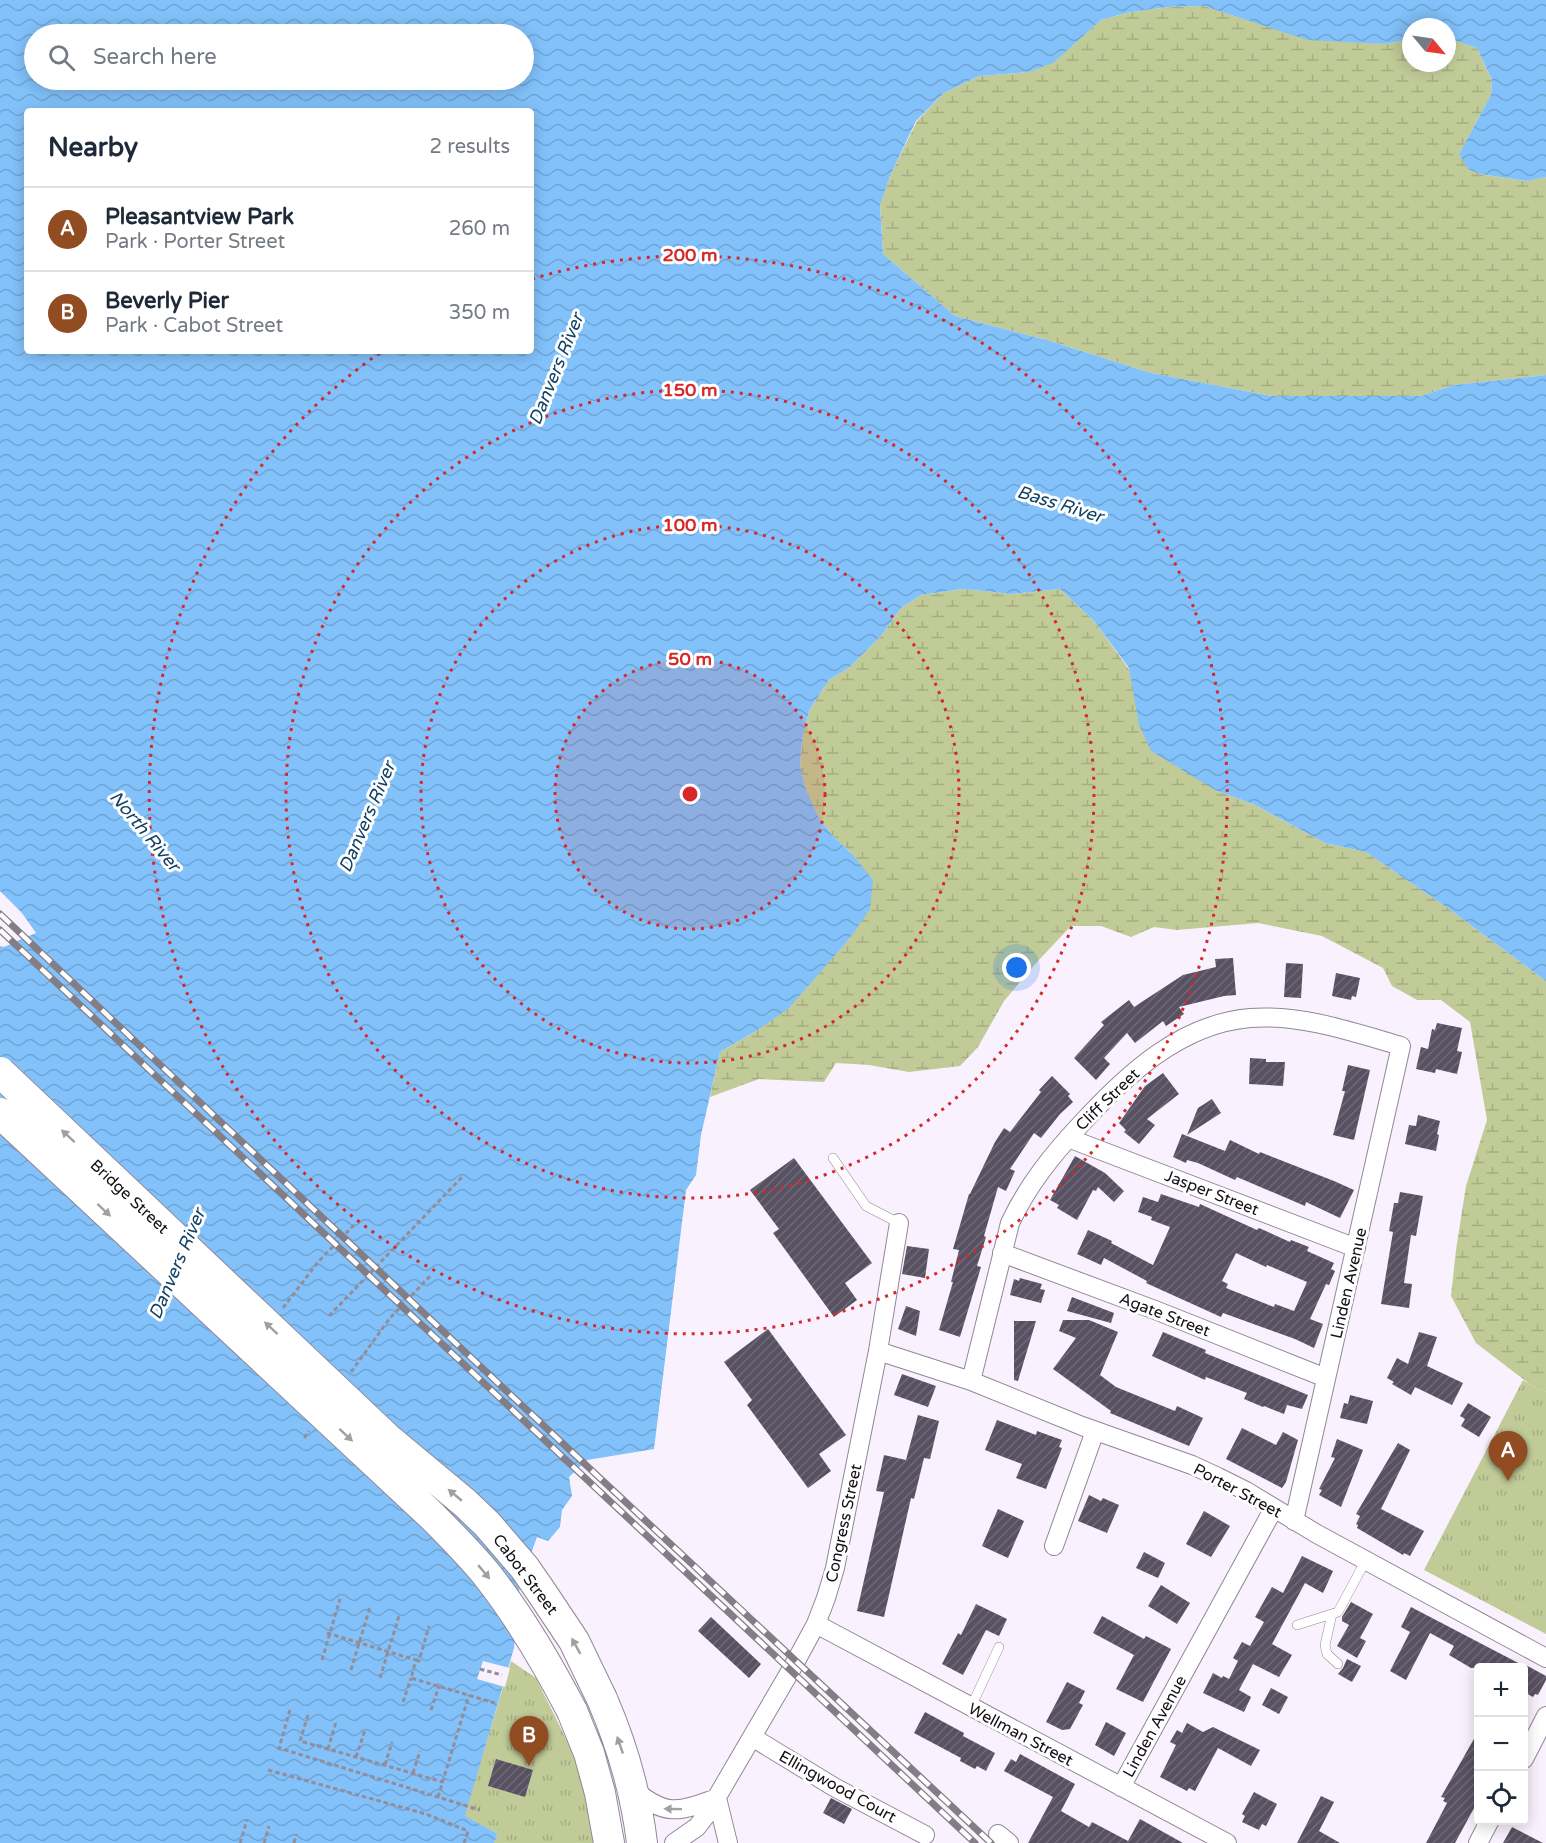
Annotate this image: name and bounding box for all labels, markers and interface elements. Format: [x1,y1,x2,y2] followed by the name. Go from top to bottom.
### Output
[1402,18,1456,72] north arrow
[24,24,534,90] search box
[45,41,78,74] icon: search
[93,44,217,70] text: Search here
[48,132,138,163] text: Nearby
[430,135,510,159] text: 2 results
[105,204,294,230] text: Pleasantview Park
[60,217,75,241] text: A
[449,217,510,241] text: 260 m
[105,230,285,254] text: Park · Porter Street
[662,244,718,266] text: 200 m
[105,288,229,314] text: Beverly Pier
[61,301,74,325] text: B
[449,301,510,325] text: 350 m
[524,308,589,428] water label: Danvers River
[105,314,283,338] text: Park · Cabot Street
[662,379,718,401] text: 150 m
[1015,481,1107,528] water label: Bass River
[662,514,718,536] text: 100 m
[668,648,712,670] text: 50 m
[334,757,401,876] water label: Danvers River
[680,784,700,804] centre of rings
[105,786,186,877] water label: North River
[1002,953,1031,982] your location
[1071,1064,1144,1135] street label: Cliff Street
[61,1130,75,1144] one-way arrow
[86,1155,173,1238] street label: Bridge Street
[1162,1166,1262,1220] street label: Jasper Street
[97,1203,112,1217] one-way arrow
[144,1204,211,1323] water label: Danvers River
[1326,1226,1371,1341] street label: Linden Avenue
[1116,1288,1213,1341] street label: Agate Street
[263,1321,278,1335] one-way arrow
[338,1428,353,1442] one-way arrow
[1488,1432,1528,1481] pin: A
[1190,1459,1285,1523] street label: Porter Street
[822,1462,866,1584] street label: Congress Street
[447,1488,463,1501] one-way arrow
[488,1530,562,1619] street label: Cabot Street
[477,1564,490,1579] one-way arrow
[571,1637,581,1654] one-way arrow
[1474,1663,1528,1825] map controls
[1474,1663,1528,1717] button: +
[1119,1672,1191,1781] street label: Linden Avenue
[965,1699,1076,1771] street label: Wellman Street
[510,1716,548,1766] pin: B
[1474,1717,1528,1771] button: −
[615,1736,624,1754] one-way arrow
[775,1746,900,1827] street label: Ellingwood Court
[1474,1771,1528,1825] button: locate
[663,1804,682,1814] one-way arrow

